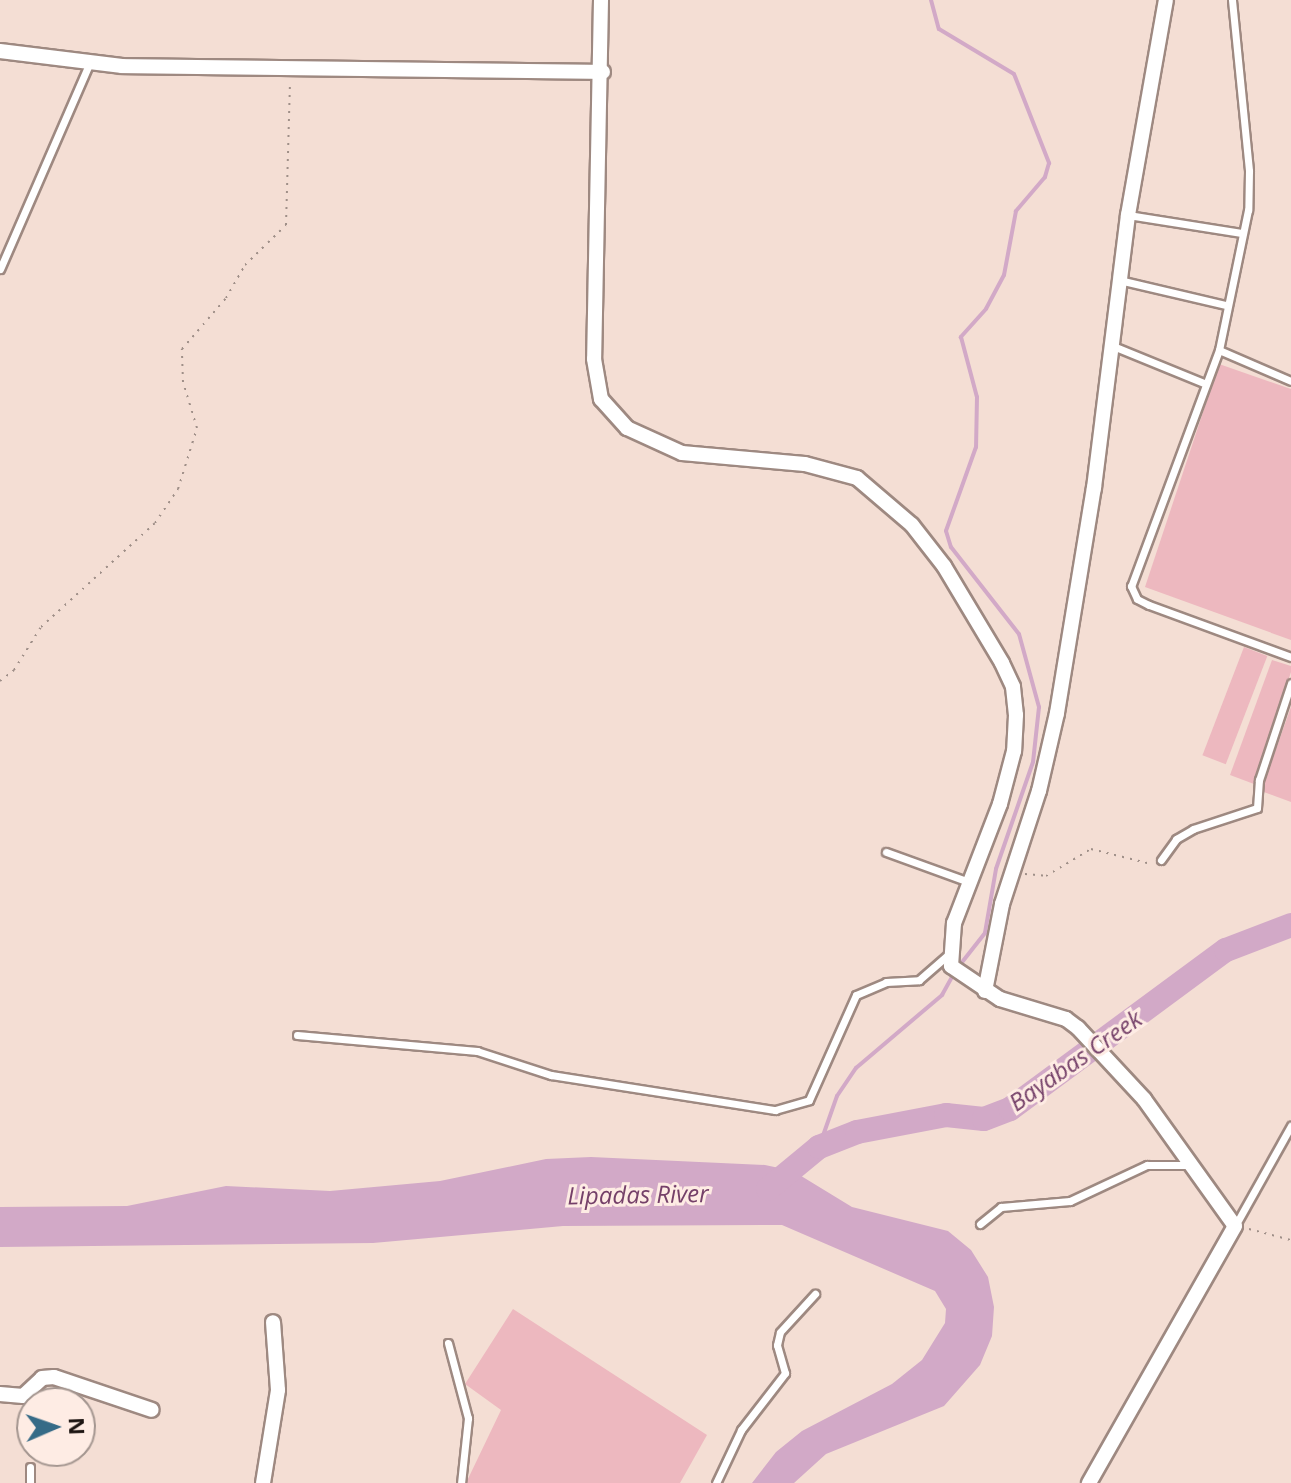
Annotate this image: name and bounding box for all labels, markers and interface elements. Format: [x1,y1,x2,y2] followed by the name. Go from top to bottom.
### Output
[1003,1004,1147,1116] water label: Bayabas Creek
[567,1178,709,1210] water label: Lipadas River
[16,1387,96,1467] north arrow
[63,1417,93,1436] text: N

